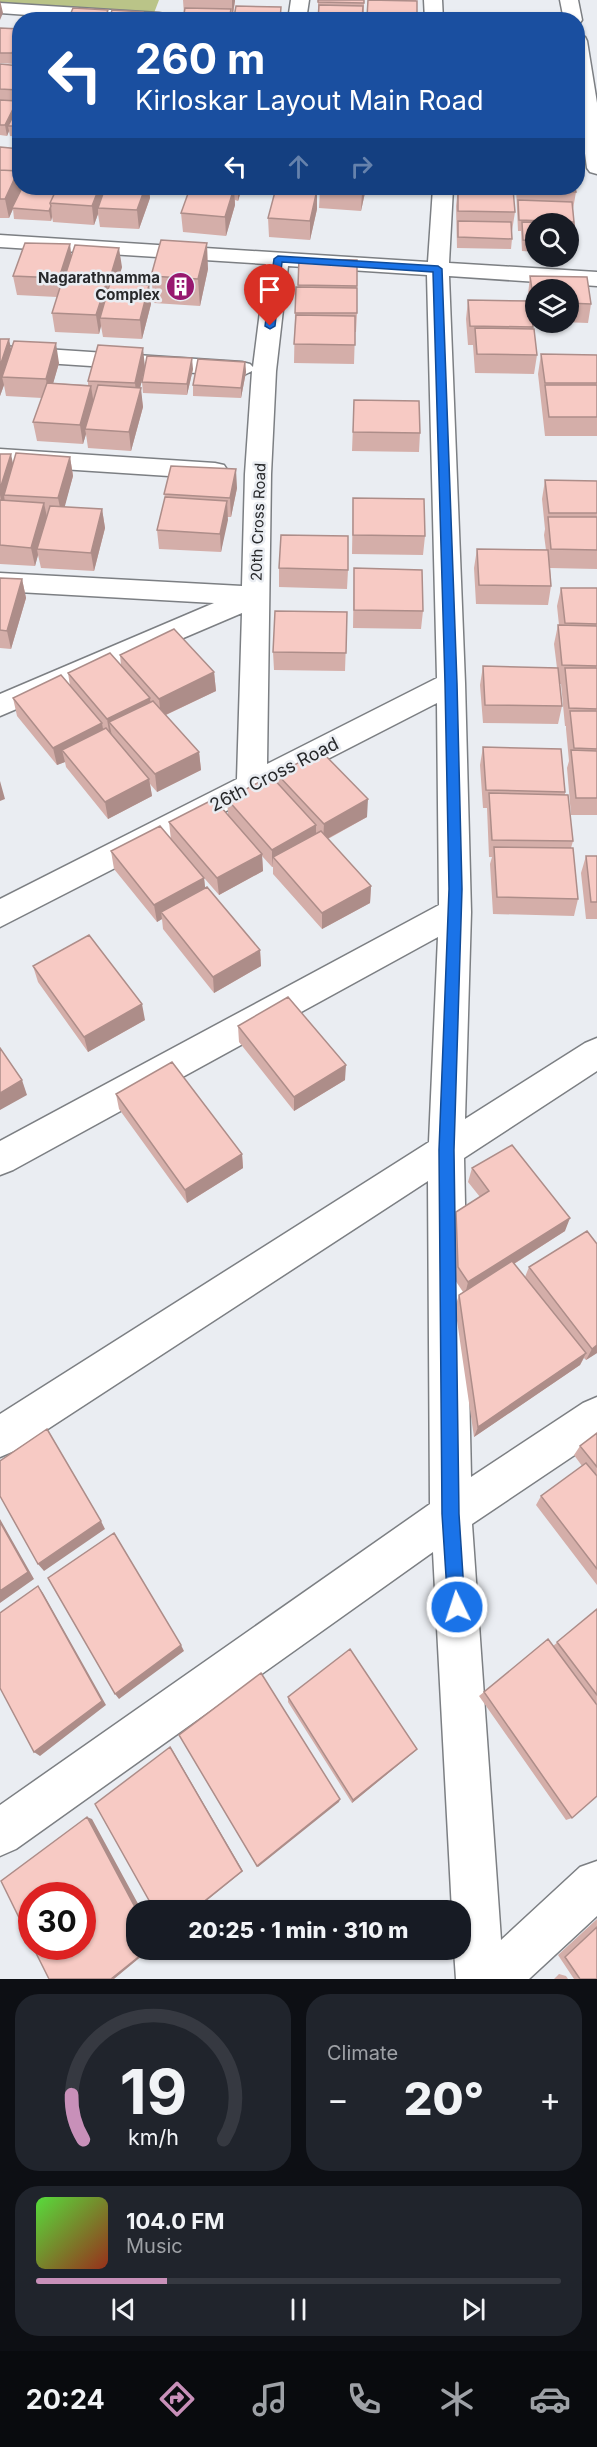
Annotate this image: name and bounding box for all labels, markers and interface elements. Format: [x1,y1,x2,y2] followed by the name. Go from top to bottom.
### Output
[135,33,265,84] text: 260 m
[36,36,114,114] icon: left
[135,84,483,117] text: Kirloskar Layout Main Road
[219,150,252,183] icon: left
[282,150,315,183] icon: ahead
[345,150,378,183] icon: right
[525,213,579,333] map controls
[525,213,579,267] button: search
[244,264,295,326] pin
[38,268,160,304] place label: Nagarathnamma Complex
[165,270,197,302] building icon: Nagarathnamma Complex
[253,273,286,306] icon: arrive
[525,279,579,333] button: layers
[246,462,270,582] street label: 20th Cross Road
[206,732,342,816] street label: 26th Cross Road
[425,1575,489,1639] position arrow
[18,1882,96,1960] speed limit sign: 30
[189,1917,408,1943] text: 20:25 · 1 min · 310 m
[327,2041,398,2065] text: Climate
[119,2054,187,2129] text: 19
[404,2071,484,2126] text: 20°
[327,2079,349,2119] text: −
[539,2079,561,2119] text: +
[128,2124,178,2150] text: km/h
[126,2208,225,2234] text: 104.0 FM
[126,2234,183,2258] text: Music
[107,2293,140,2326] icon: previous
[282,2293,315,2326] icon: pause
[457,2293,490,2326] icon: next
[156,2378,198,2420] icon: directions
[249,2378,291,2420] icon: music
[343,2378,385,2420] icon: phone
[436,2378,478,2420] icon: climate
[529,2378,571,2420] icon: car
[26,2383,105,2416] text: 20:24

